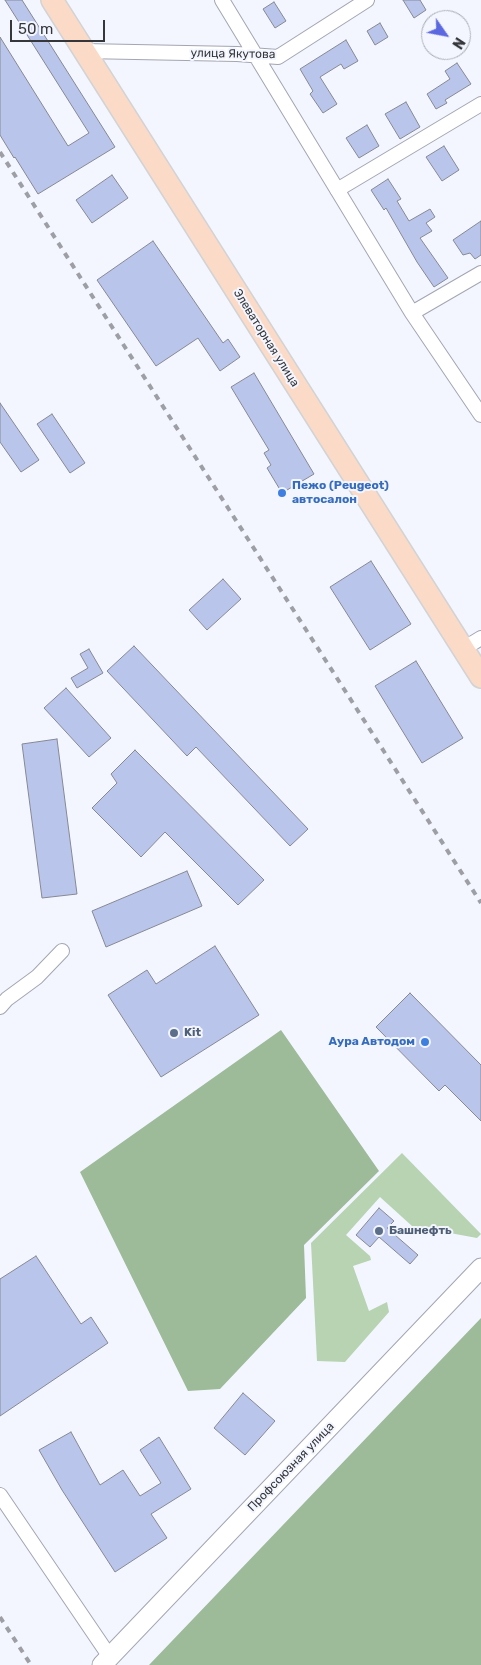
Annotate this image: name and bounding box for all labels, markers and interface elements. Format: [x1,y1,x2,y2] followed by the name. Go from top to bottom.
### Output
[12,10,108,42] scale bar
[421,10,471,60] north arrow
[18,20,53,38] text: 50 m
[448,34,468,52] text: N
[190,46,276,62] street label: улица Якутова
[230,286,302,390] street label: Элеваторная улица
[292,479,389,507] place label: Пежо (Peugeot) автосалон
[276,487,288,499] marker: Пежо (Peugeot) автосалон
[184,1026,201,1040] place label: Kit
[168,1027,180,1039] marker: Kit
[328,1035,415,1049] place label: Аура Автодом
[419,1036,431,1048] marker: Аура Автодом
[389,1224,452,1238] place label: Башнефть
[373,1225,385,1237] marker: Башнефть
[245,1419,337,1515] street label: Профсоюзная улица

